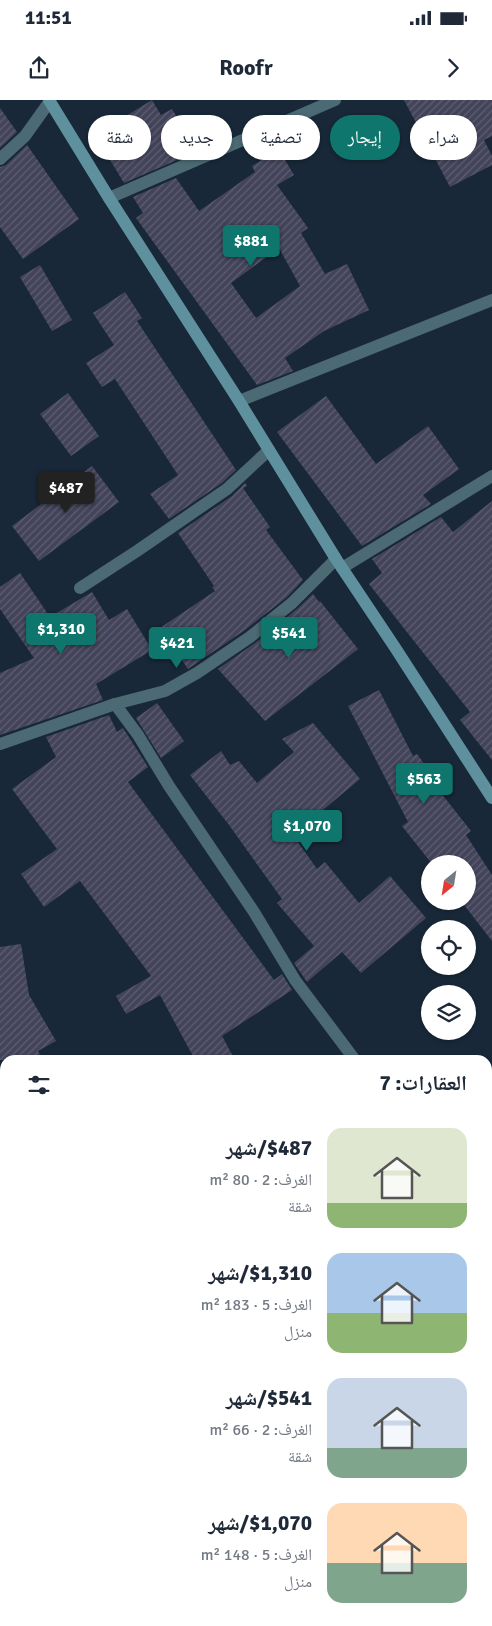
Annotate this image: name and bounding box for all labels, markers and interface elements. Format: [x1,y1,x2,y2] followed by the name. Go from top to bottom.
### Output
[25,6,72,30] text: 11:51
[25,54,53,82] icon: share
[219,54,273,81] text: Roofr
[439,54,467,82] icon: forward
[88,115,151,160] chip: شقة
[161,115,232,160] chip: جديد
[242,115,320,160] chip: تصفية
[330,115,400,160] chip: إيجار
[410,115,477,160] chip: شراء
[221,224,281,267] pin: $881
[234,231,268,251] text: $881
[36,472,96,514] pin: $487
[49,478,83,498] text: $487
[20,612,102,655] pin: $1,310
[259,616,319,659] pin: $541
[37,619,85,639] text: $1,310
[272,623,306,643] text: $541
[147,626,207,669] pin: $421
[160,633,194,653] text: $421
[394,762,454,805] pin: $563
[407,769,441,789] text: $563
[266,810,348,852] pin: $1,070
[283,816,331,836] text: $1,070
[421,855,476,910] north arrow
[421,855,476,1040] map controls
[421,920,476,975] button: locate
[421,985,476,1040] button: layers
[379,1070,467,1096] text: العقارات: 7
[25,1071,53,1099] icon: filters
[226,1135,312,1161] text: $487/شهر
[367,1148,427,1208] icon: home
[209,1170,312,1190] text: الغرف: 2 · 80 m²
[288,1197,312,1217] text: شقة
[208,1260,312,1286] text: $1,310/شهر
[367,1273,427,1333] icon: home
[201,1295,312,1315] text: الغرف: 5 · 183 m²
[284,1322,312,1342] text: منزل
[226,1385,312,1411] text: $541/شهر
[367,1398,427,1458] icon: home
[209,1420,312,1440] text: الغرف: 2 · 66 m²
[288,1447,312,1467] text: شقة
[208,1510,312,1536] text: $1,070/شهر
[367,1523,427,1583] icon: home
[201,1545,312,1565] text: الغرف: 5 · 148 m²
[284,1572,312,1592] text: منزل

